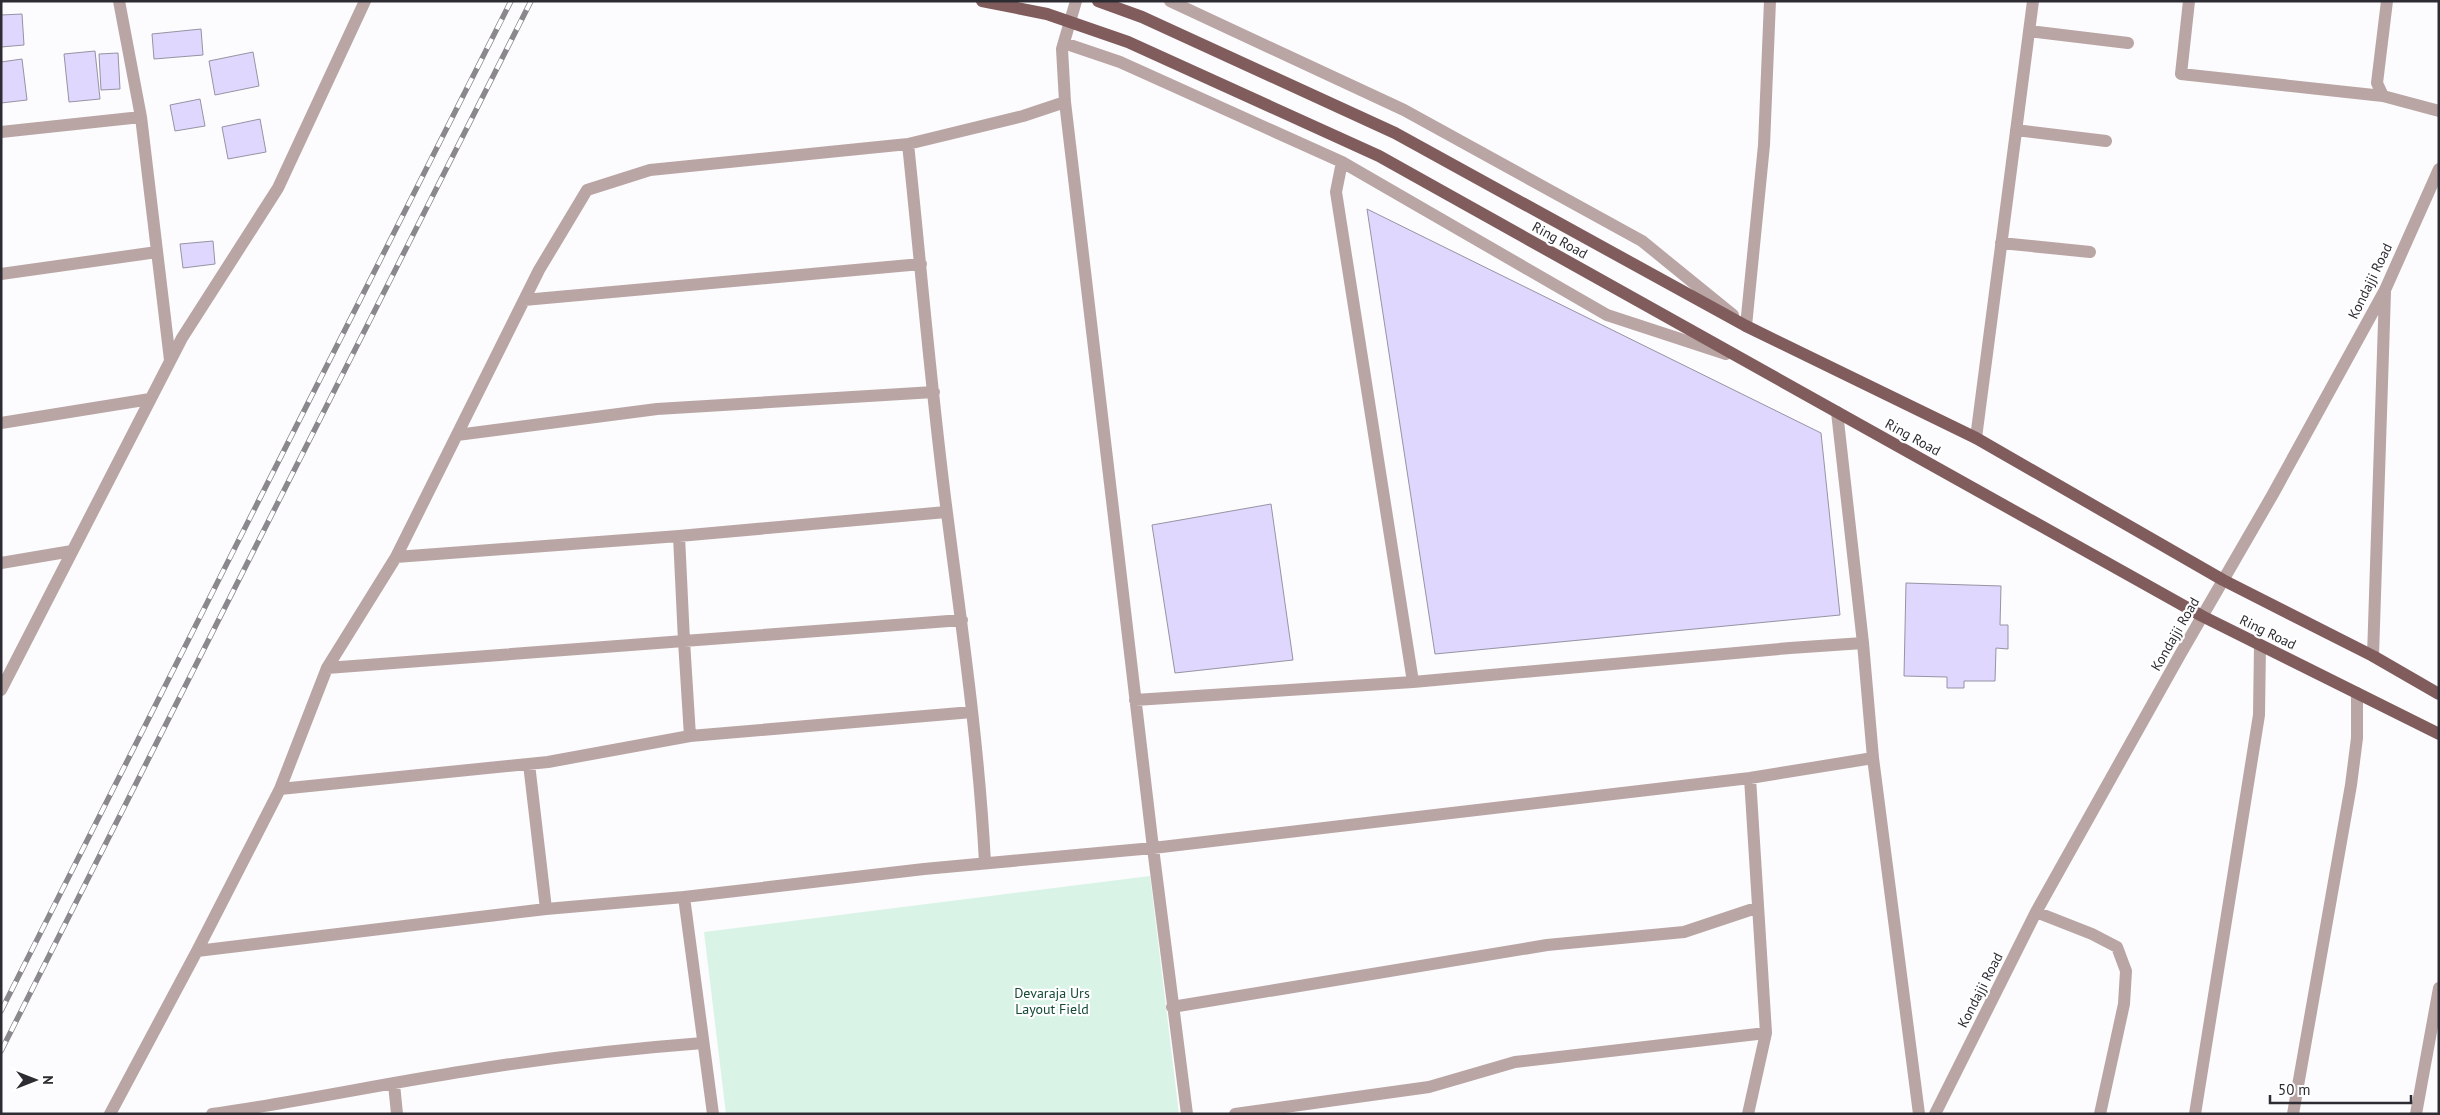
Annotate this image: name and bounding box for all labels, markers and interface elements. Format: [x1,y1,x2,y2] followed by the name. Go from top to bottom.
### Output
[1529,217,1591,263] street label: Ring Road
[2344,240,2396,322] street label: Kondajji Road
[1882,414,1944,460] street label: Ring Road
[2147,594,2203,674] street label: Kondajji Road
[2237,611,2299,653] street label: Ring Road
[1953,949,2007,1031] street label: Kondajji Road
[1014,984,1090,1018] park label: Devaraja Urs Layout Field
[10,1055,60,1105] north arrow
[2270,1072,2411,1104] scale bar
[39,1075,57,1085] text: N
[2278,1080,2311,1099] text: 50 m

